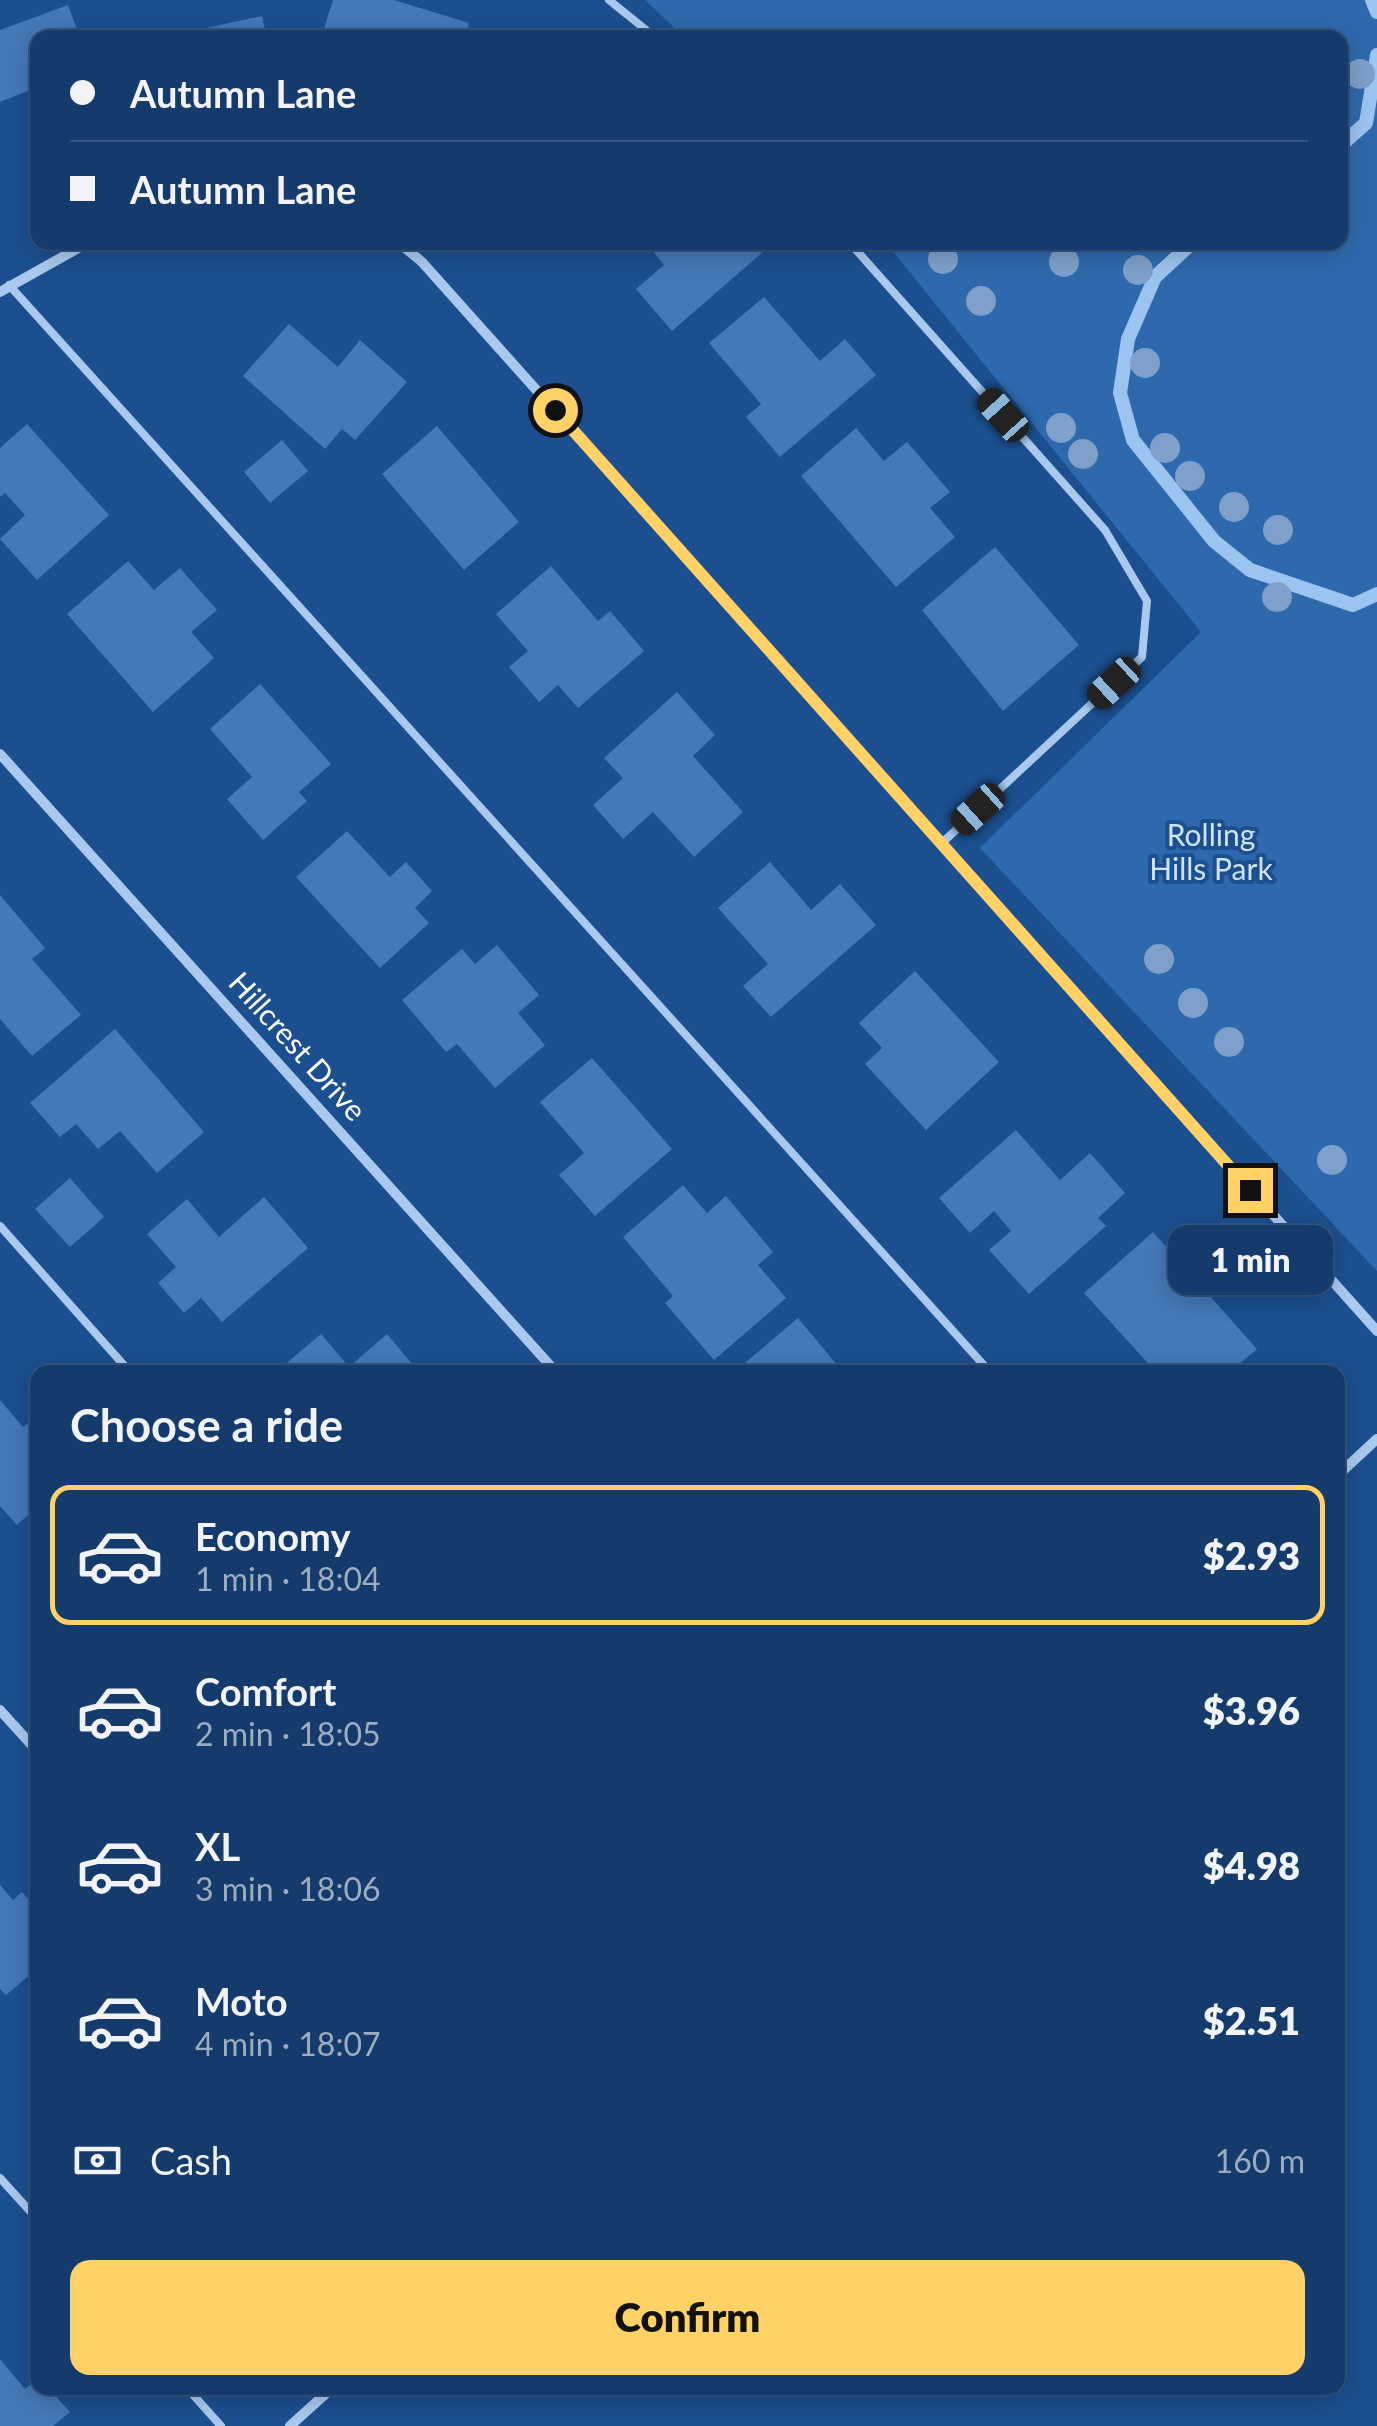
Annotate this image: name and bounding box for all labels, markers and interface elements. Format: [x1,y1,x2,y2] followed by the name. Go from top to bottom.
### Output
[130,70,356,116] text: Autumn Lane
[130,166,356,212] text: Autumn Lane
[972,383,1034,447] car
[533,388,578,433] route start
[1082,652,1146,714] car
[946,778,1010,840] car
[1149,816,1273,886] park label: Rolling Hills Park
[222,964,375,1127] street label: Hillcrest Drive
[1228,1168,1273,1213] route end
[1168,1225,1332,1295] callout: 1 min
[1211,1240,1290,1279] text: 1 min
[70,1398,343,1452] text: Choose a ride
[75,1510,165,1600] icon: car
[195,1513,350,1559] text: Economy
[1203,1532,1300,1578] text: $2.93
[195,1559,381,1598] text: 1 min · 18:04
[75,1665,165,1755] icon: car
[195,1668,336,1714] text: Comfort
[1203,1687,1300,1733] text: $3.96
[195,1714,381,1753] text: 2 min · 18:05
[75,1820,165,1910] icon: car
[195,1823,240,1869] text: XL
[1203,1842,1300,1888] text: $4.98
[195,1869,381,1908] text: 3 min · 18:06
[75,1975,165,2065] icon: car
[195,1978,288,2024] text: Moto
[1203,1997,1300,2043] text: $2.51
[195,2024,381,2063] text: 4 min · 18:07
[70,2133,125,2188] icon: cash
[150,2137,232,2183] text: Cash
[1215,2141,1305,2180] text: 160 m
[70,2260,1305,2375] button: Confirm

